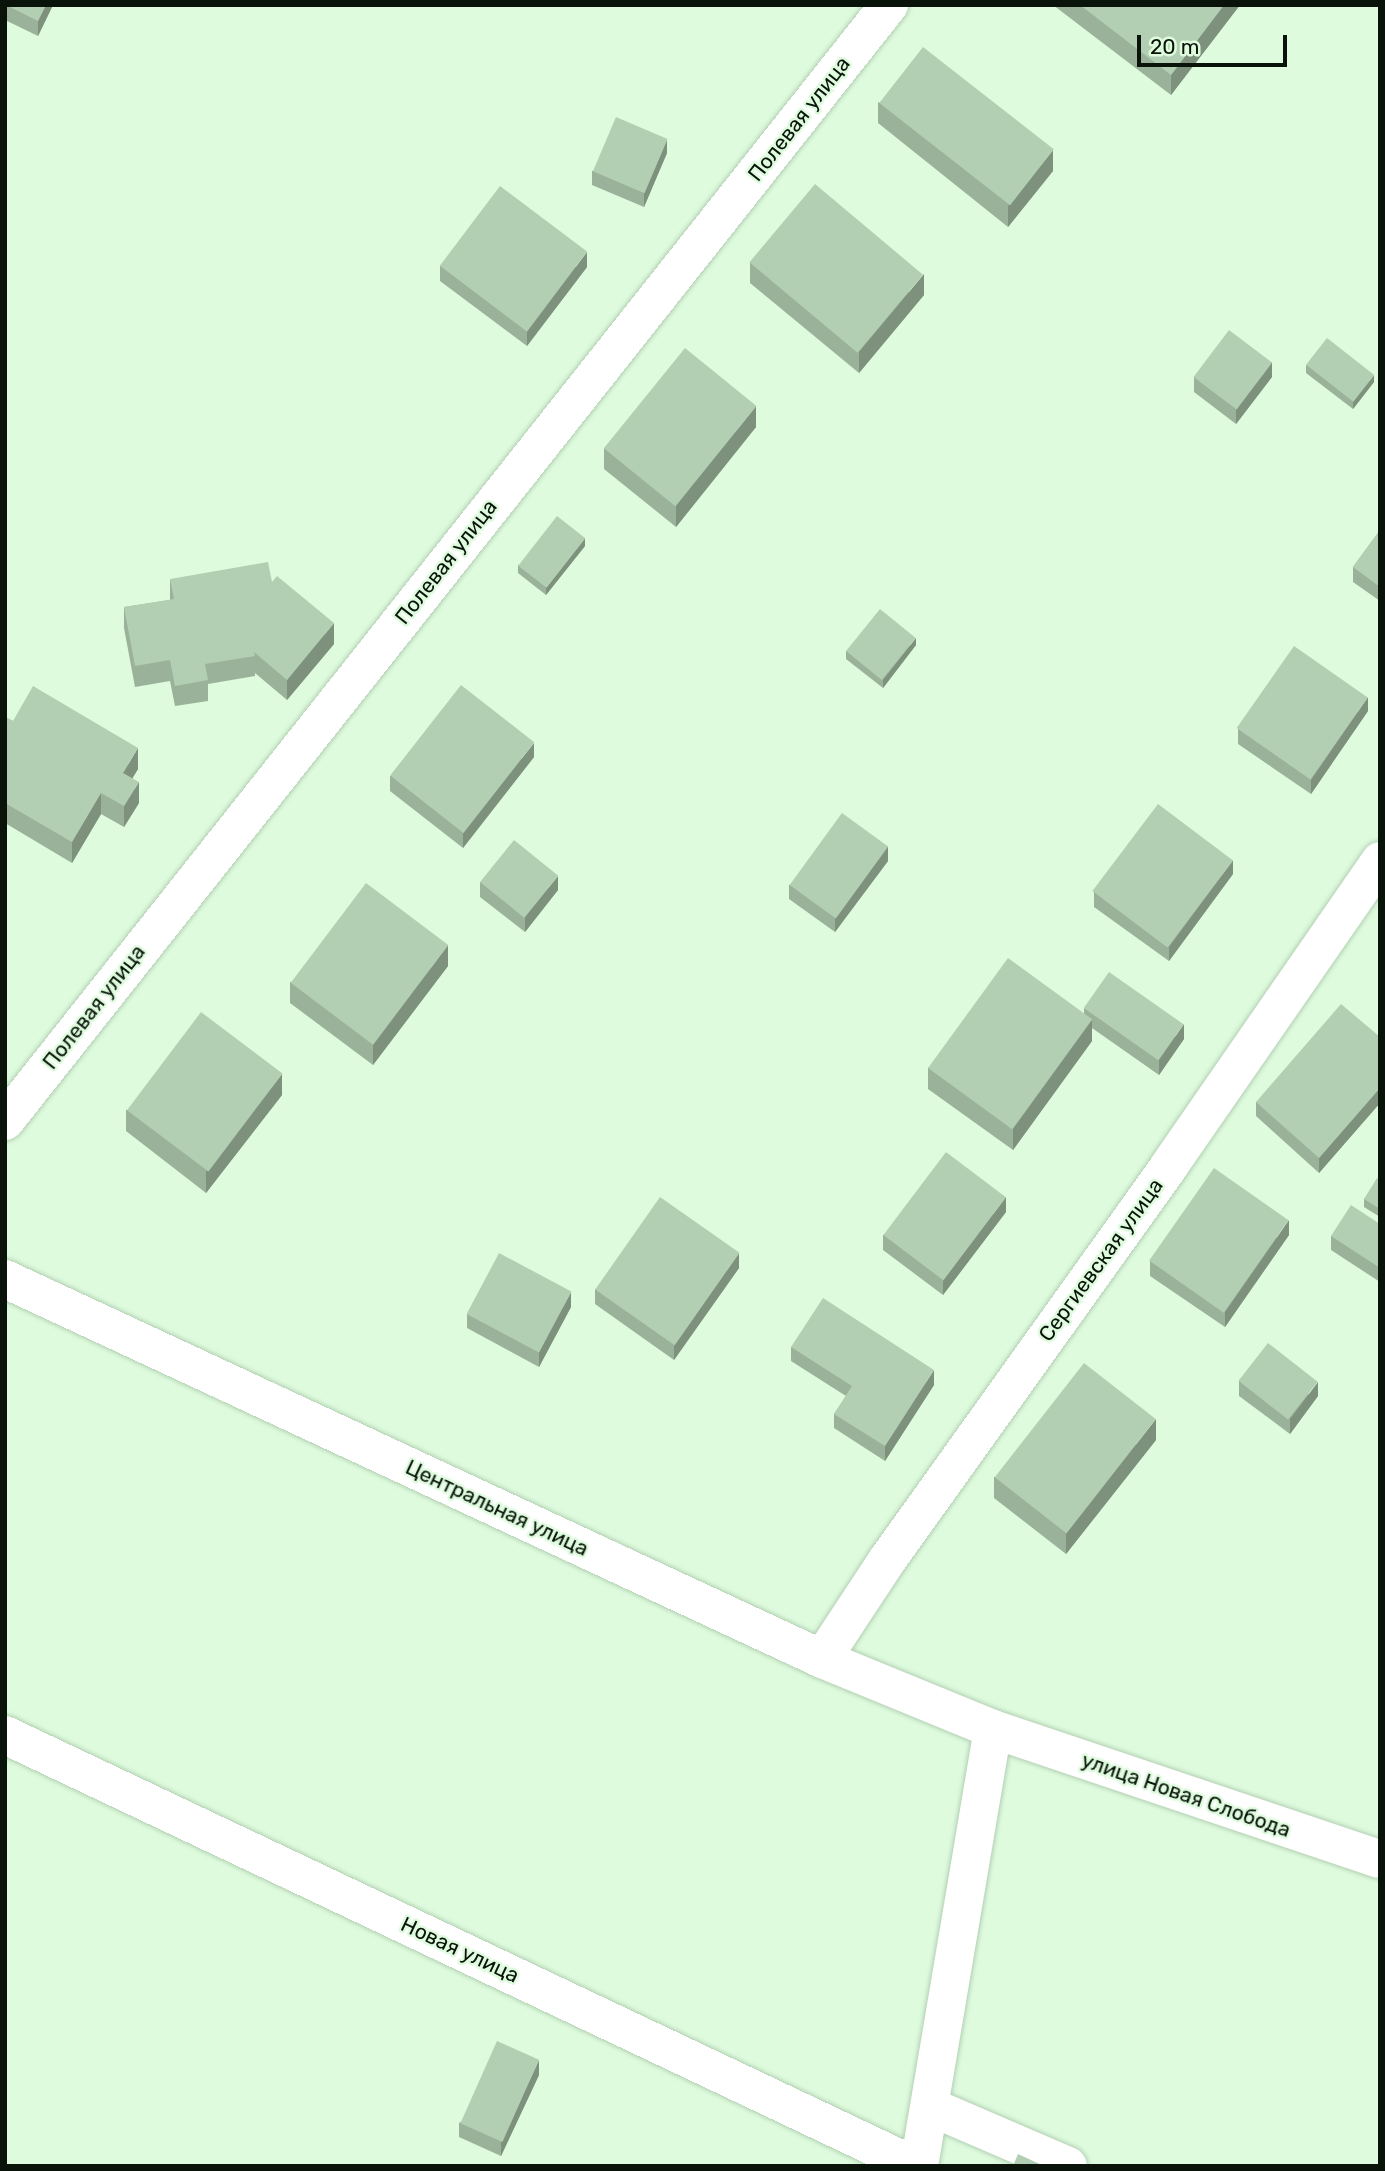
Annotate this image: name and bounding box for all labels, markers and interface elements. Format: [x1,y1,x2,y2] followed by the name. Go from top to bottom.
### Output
[1140,21,1290,65] scale bar
[1150,34,1199,59] text: 20 m
[743,52,855,186] street label: Полевая улица
[390,495,502,629] street label: Полевая улица
[38,940,150,1074] street label: Полевая улица
[1033,1174,1169,1346] street label: Сергиевская улица
[402,1455,592,1561] street label: Центральная улица
[1078,1747,1294,1843] street label: улица Новая Слобода
[397,1912,523,1988] street label: Новая улица

